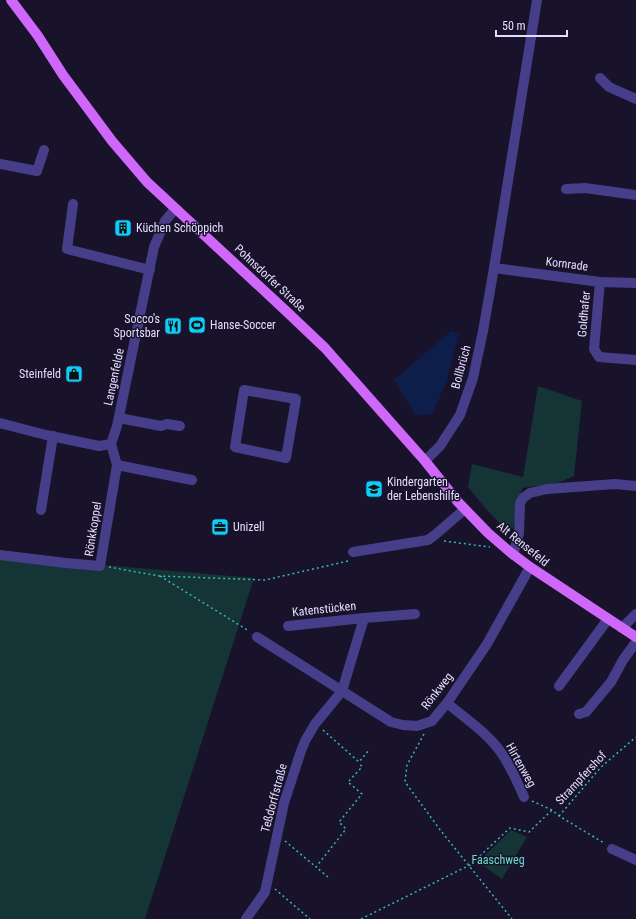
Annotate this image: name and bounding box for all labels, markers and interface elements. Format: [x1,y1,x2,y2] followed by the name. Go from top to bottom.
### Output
[496,12,567,38] scale bar
[502,19,526,33] text: 50 m
[113,218,133,238] building icon: Küchen Schöppich
[136,221,223,235] place label: Küchen Schöppich
[232,242,309,315] street label: Pohnsdorfer Straße
[545,254,589,274] street label: Kornrade
[575,290,593,338] street label: Goldhafer
[114,312,160,340] place label: Socco's Sportsbar
[187,315,207,335] sports icon: Hanse-Soccer
[163,316,183,336] restaurant icon: Socco's Sportsbar
[210,318,276,332] place label: Hanse-Soccer
[448,343,474,390] street label: Bollbrüch
[101,347,127,407] street label: Langenfelde
[64,364,84,384] shop icon: Steinfeld
[19,367,61,381] place label: Steinfeld
[387,475,460,503] place label: Kindergarten der Lebenshilfe
[364,479,384,499] school or university icon: Kindergarten der Lebenshilfe
[82,501,104,557] street label: Rönkkoppel
[210,517,230,537] office icon: Unizell
[494,519,552,569] street label: Alt Rensefeld
[233,520,265,534] place label: Unizell
[291,599,357,619] street label: Katenstücken
[418,670,456,712] street label: Rönkweg
[503,740,539,790] street label: Hirtenweg
[553,748,609,808] street label: Strampfershof
[258,762,290,834] street label: Teßdorffstraße
[471,853,525,867] park label: Faaschweg

